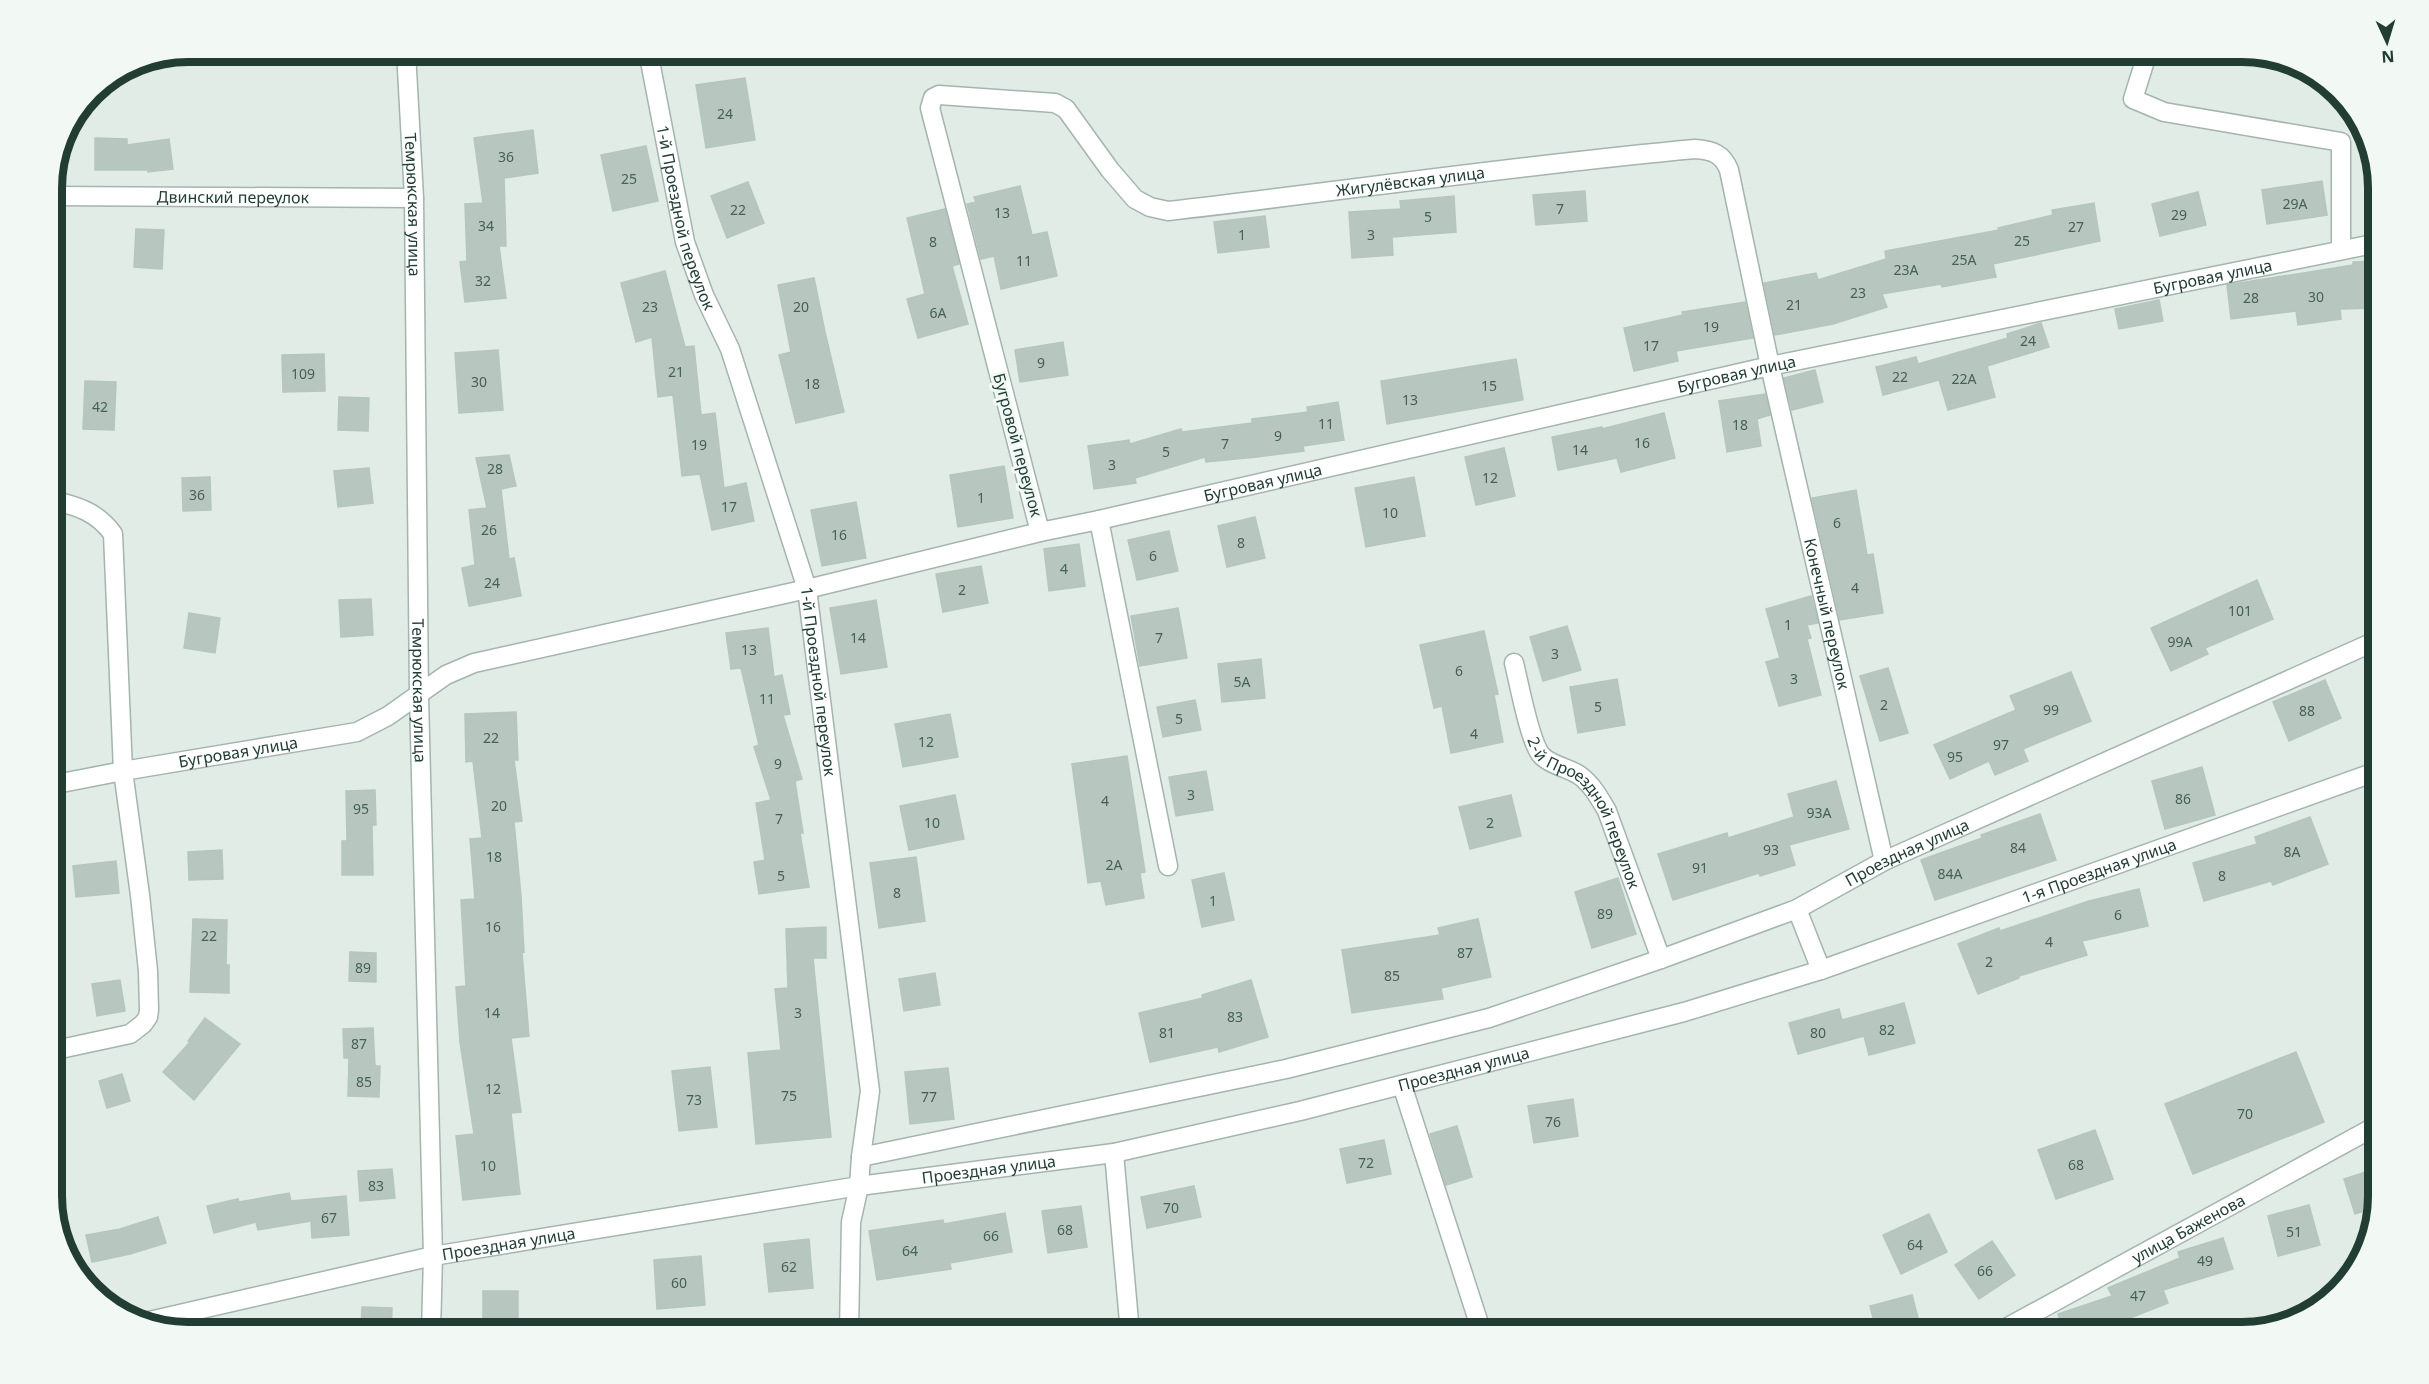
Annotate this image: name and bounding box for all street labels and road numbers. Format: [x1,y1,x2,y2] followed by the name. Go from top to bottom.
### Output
[652,123,721,314] street label: 1-й Проездной переулок
[399,132,426,277] street label: Темрюкская улица
[1335,161,1486,201] street label: Жигулёвская улица
[157,186,310,208] street label: Двинский переулок
[2151,254,2274,299] street label: Бугровая улица
[1675,350,1798,398] street label: Бугровая улица
[988,371,1048,520] street label: Бугровой переулок
[1201,458,1324,507] street label: Бугровая улица
[1799,536,1855,692] street label: Конечный переулок
[796,586,841,778] street label: 1-й Проездной переулок
[407,619,432,763] street label: Темрюкская улица
[177,731,299,773] street label: Бугровая улица
[1522,734,1646,892] street label: 2-й Проездной переулок
[1841,813,1972,891] street label: Проездная улица
[2019,833,2179,908] street label: 1-я Проездная улица
[1396,1041,1532,1096] street label: Проездная улица
[920,1150,1057,1189] street label: Проездная улица
[2128,1189,2249,1268] street label: улица Баженова
[440,1222,577,1265] street label: Проездная улица

